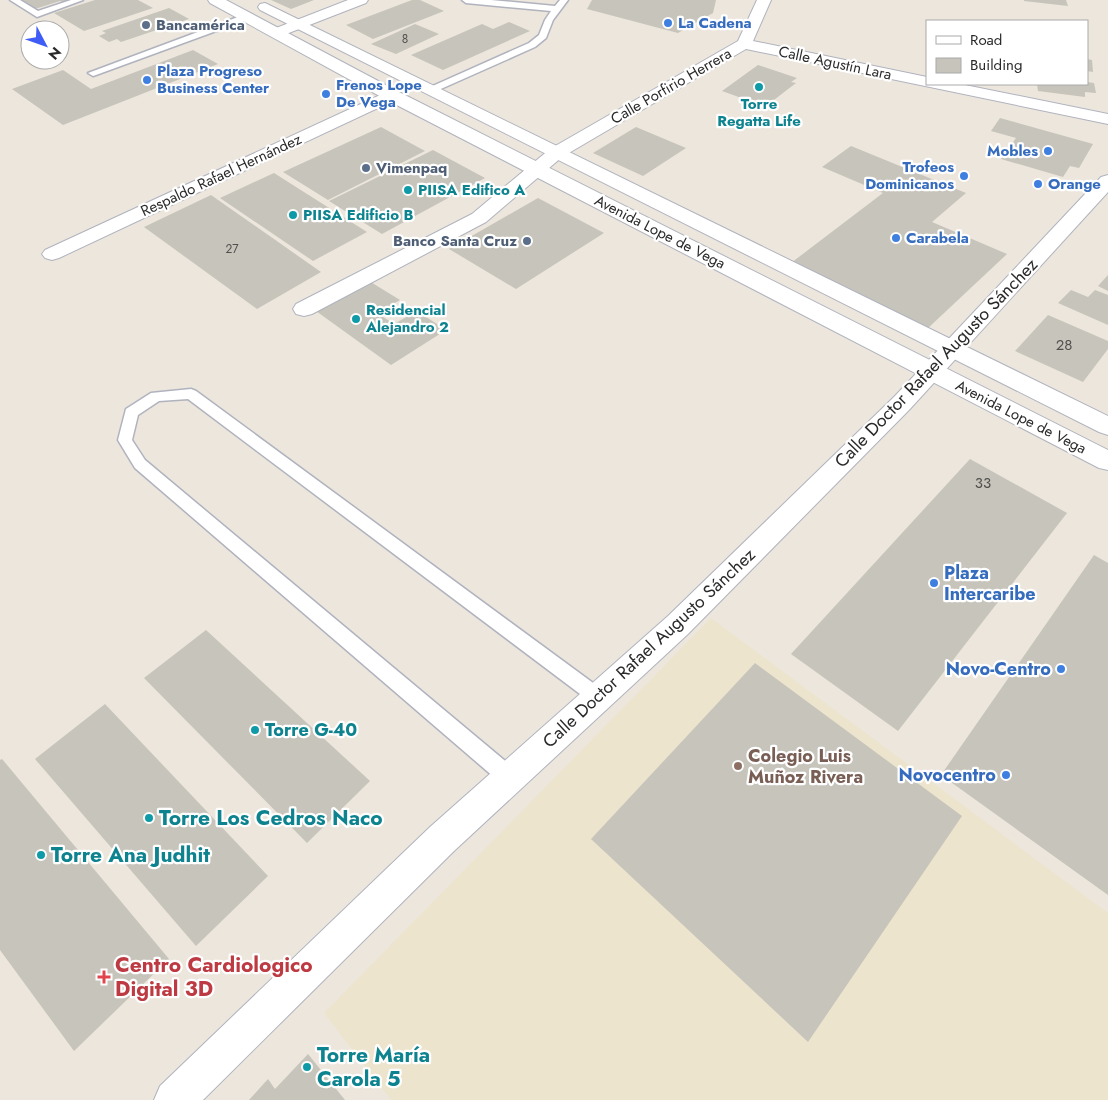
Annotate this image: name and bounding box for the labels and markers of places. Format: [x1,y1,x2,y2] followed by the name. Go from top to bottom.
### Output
[678,12,752,34] place label: La Cadena
[156,14,245,36] place label: Bancamérica
[662,17,674,29] marker: La Cadena
[140,19,152,31] marker: Bancamérica
[157,60,270,99] place label: Plaza Progreso Business Center
[141,74,153,86] marker: Plaza Progreso Business Center
[336,74,422,113] place label: Frenos Lope De Vega
[753,81,765,93] marker: Torre Regatta Life
[320,88,332,100] marker: Frenos Lope De Vega
[717,93,801,132] place label: Torre Regatta Life
[987,140,1038,162] place label: Mobles
[1042,145,1054,157] marker: Mobles
[865,156,954,195] place label: Trofeos Dominicanos
[375,157,447,179] place label: Vimenpaq
[360,162,372,174] marker: Vimenpaq
[958,170,970,182] marker: Trofeos Dominicanos
[1048,173,1101,195] place label: Orange
[1032,178,1044,190] marker: Orange
[418,179,526,201] place label: PIISA Edifico A
[402,184,414,196] marker: PIISA Edifico A
[303,204,413,226] place label: PIISA Edificio B
[287,209,299,221] marker: PIISA Edificio B
[906,227,969,249] place label: Carabela
[393,230,517,252] place label: Banco Santa Cruz
[890,232,902,244] marker: Carabela
[521,235,533,247] marker: Banco Santa Cruz
[365,299,449,338] place label: Residencial Alejandro 2
[350,313,362,325] marker: Residencial Alejandro 2
[944,560,1036,607] place label: Plaza Intercaribe
[928,577,940,589] marker: Plaza Intercaribe
[946,656,1051,682] place label: Novo-Centro
[1055,663,1067,675] marker: Novo-Centro
[265,717,357,743] place label: Torre G-40
[249,724,261,736] marker: Torre G-40
[748,743,863,790] place label: Colegio Luis Muñoz Rivera
[732,760,744,772] marker: Colegio Luis Muñoz Rivera
[898,762,996,788] place label: Novocentro
[1000,769,1012,781] marker: Novocentro
[159,803,383,833] place label: Torre Los Cedros Naco
[143,812,155,824] marker: Torre Los Cedros Naco
[51,840,210,870] place label: Torre Ana Judhit
[35,849,47,861] marker: Torre Ana Judhit
[115,950,313,1004] place label: Centro Cardiologico Digital 3D
[97,970,111,984] marker: Centro Cardiologico Digital 3D
[317,1040,430,1094] place label: Torre María Carola 5
[301,1061,313,1073] marker: Torre María Carola 5

